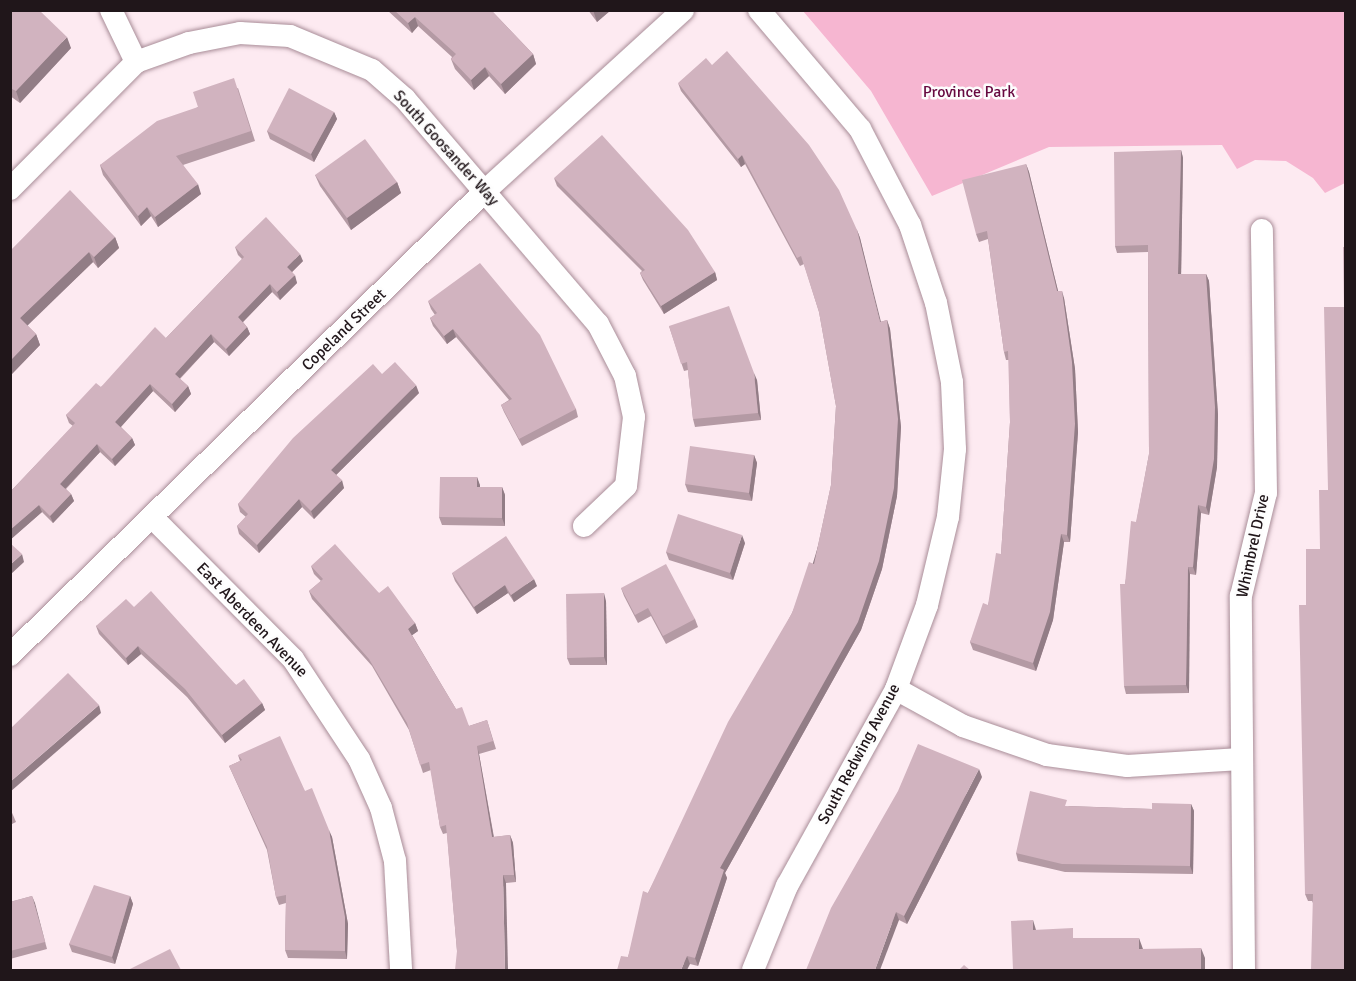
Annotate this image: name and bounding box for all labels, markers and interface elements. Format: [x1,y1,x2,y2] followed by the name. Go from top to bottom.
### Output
[923,82,1015,102] park label: Province Park
[389,86,503,210] street label: South Goosander Way
[298,285,390,375] street label: Copeland Street
[1233,492,1273,600] street label: Whimbrel Drive
[192,559,312,681] street label: East Aberdeen Avenue
[814,680,904,828] street label: South Redwing Avenue

